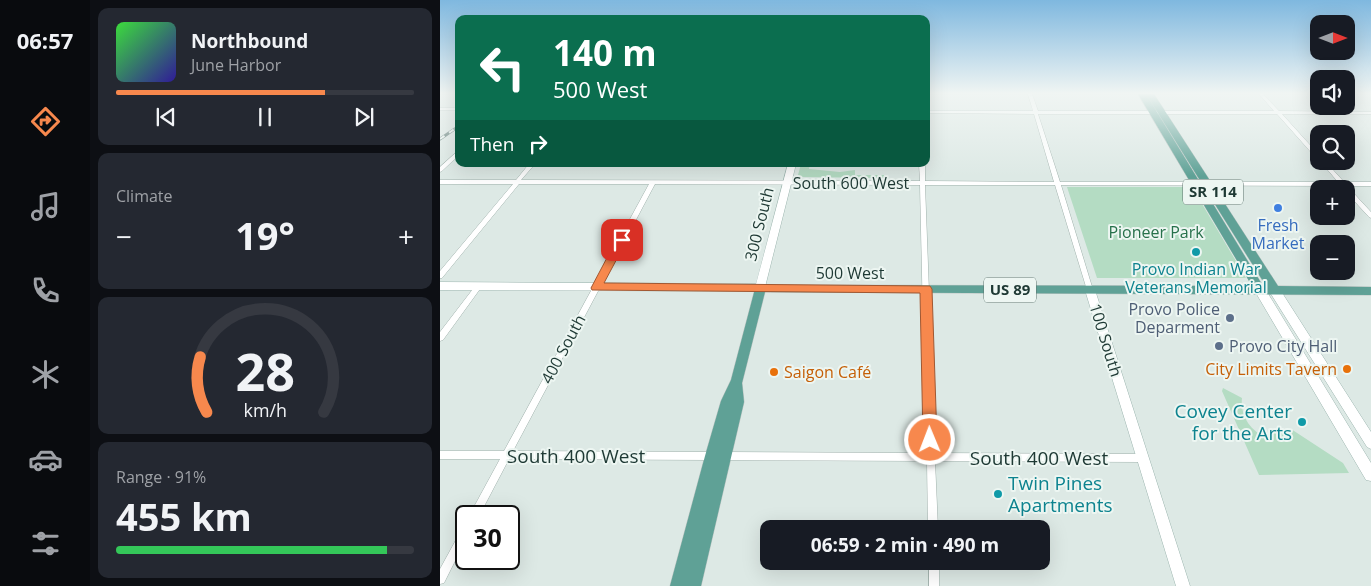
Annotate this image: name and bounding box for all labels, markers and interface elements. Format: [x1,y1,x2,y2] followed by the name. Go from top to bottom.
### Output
[1310,15,1355,60] north arrow
[1310,15,1355,280] map controls
[17,25,73,55] text: 06:57
[191,28,308,54] text: Northbound
[553,29,657,76] text: 140 m
[470,35,535,100] icon: left
[191,54,281,76] text: June Harbor
[1310,70,1355,115] button: sound
[553,74,647,104] text: 500 West
[152,103,180,131] icon: previous
[251,103,279,131] icon: pause
[350,103,378,131] icon: next
[28,104,63,139] icon: directions
[1310,125,1355,170] button: search
[524,130,552,158] icon: right
[470,131,514,157] text: Then
[793,172,910,194] street label: South 600 West
[1183,180,1243,204] road number: SR 114
[1310,180,1355,225] button: +
[116,185,173,207] text: Climate
[739,185,779,263] street label: 300 South
[28,189,63,224] icon: music
[1272,202,1284,214] marker: Fresh Market
[235,209,295,261] text: 19°
[1252,214,1305,254] place label: Fresh Market
[116,217,132,255] text: −
[398,217,414,255] text: +
[601,219,643,261] pin
[1108,221,1204,243] park label: Pioneer Park
[608,226,636,254] icon: arrive
[1310,235,1355,280] button: −
[1190,246,1202,258] marker: Provo Indian War Veterans Memorial
[1125,258,1267,298] place label: Provo Indian War Veterans Memorial
[816,262,885,284] street label: 500 West
[28,273,63,308] icon: phone
[984,278,1036,302] road number: US 89
[1128,298,1220,338] place label: Provo Police Deparment
[1084,301,1128,379] street label: 100 South
[536,311,590,387] street label: 400 South
[1224,312,1236,324] marker: Provo Police Deparment
[235,335,295,406] text: 28
[1229,335,1337,357] place label: Provo City Hall
[1213,340,1225,352] marker: Provo City Hall
[28,357,63,392] icon: climate
[1205,358,1337,380] place label: City Limits Tavern
[784,361,871,383] place label: Saigon Café
[1341,363,1353,375] marker: City Limits Tavern
[768,366,780,378] marker: Saigon Café
[243,398,287,422] text: km/h
[1174,398,1292,446] place label: Covey Center for the Arts
[903,413,955,465] position arrow
[1296,416,1308,428] marker: Covey Center for the Arts
[28,442,63,477] icon: car
[507,443,645,469] street label: South 400 West
[970,445,1108,471] street label: South 400 West
[116,466,206,488] text: Range · 91%
[1008,470,1112,518] place label: Twin Pines Apartments
[992,488,1004,500] marker: Twin Pines Apartments
[116,490,252,542] text: 455 km
[455,505,520,570] speed limit sign: 30
[28,526,63,561] icon: filters
[811,532,999,558] text: 06:59 · 2 min · 490 m

